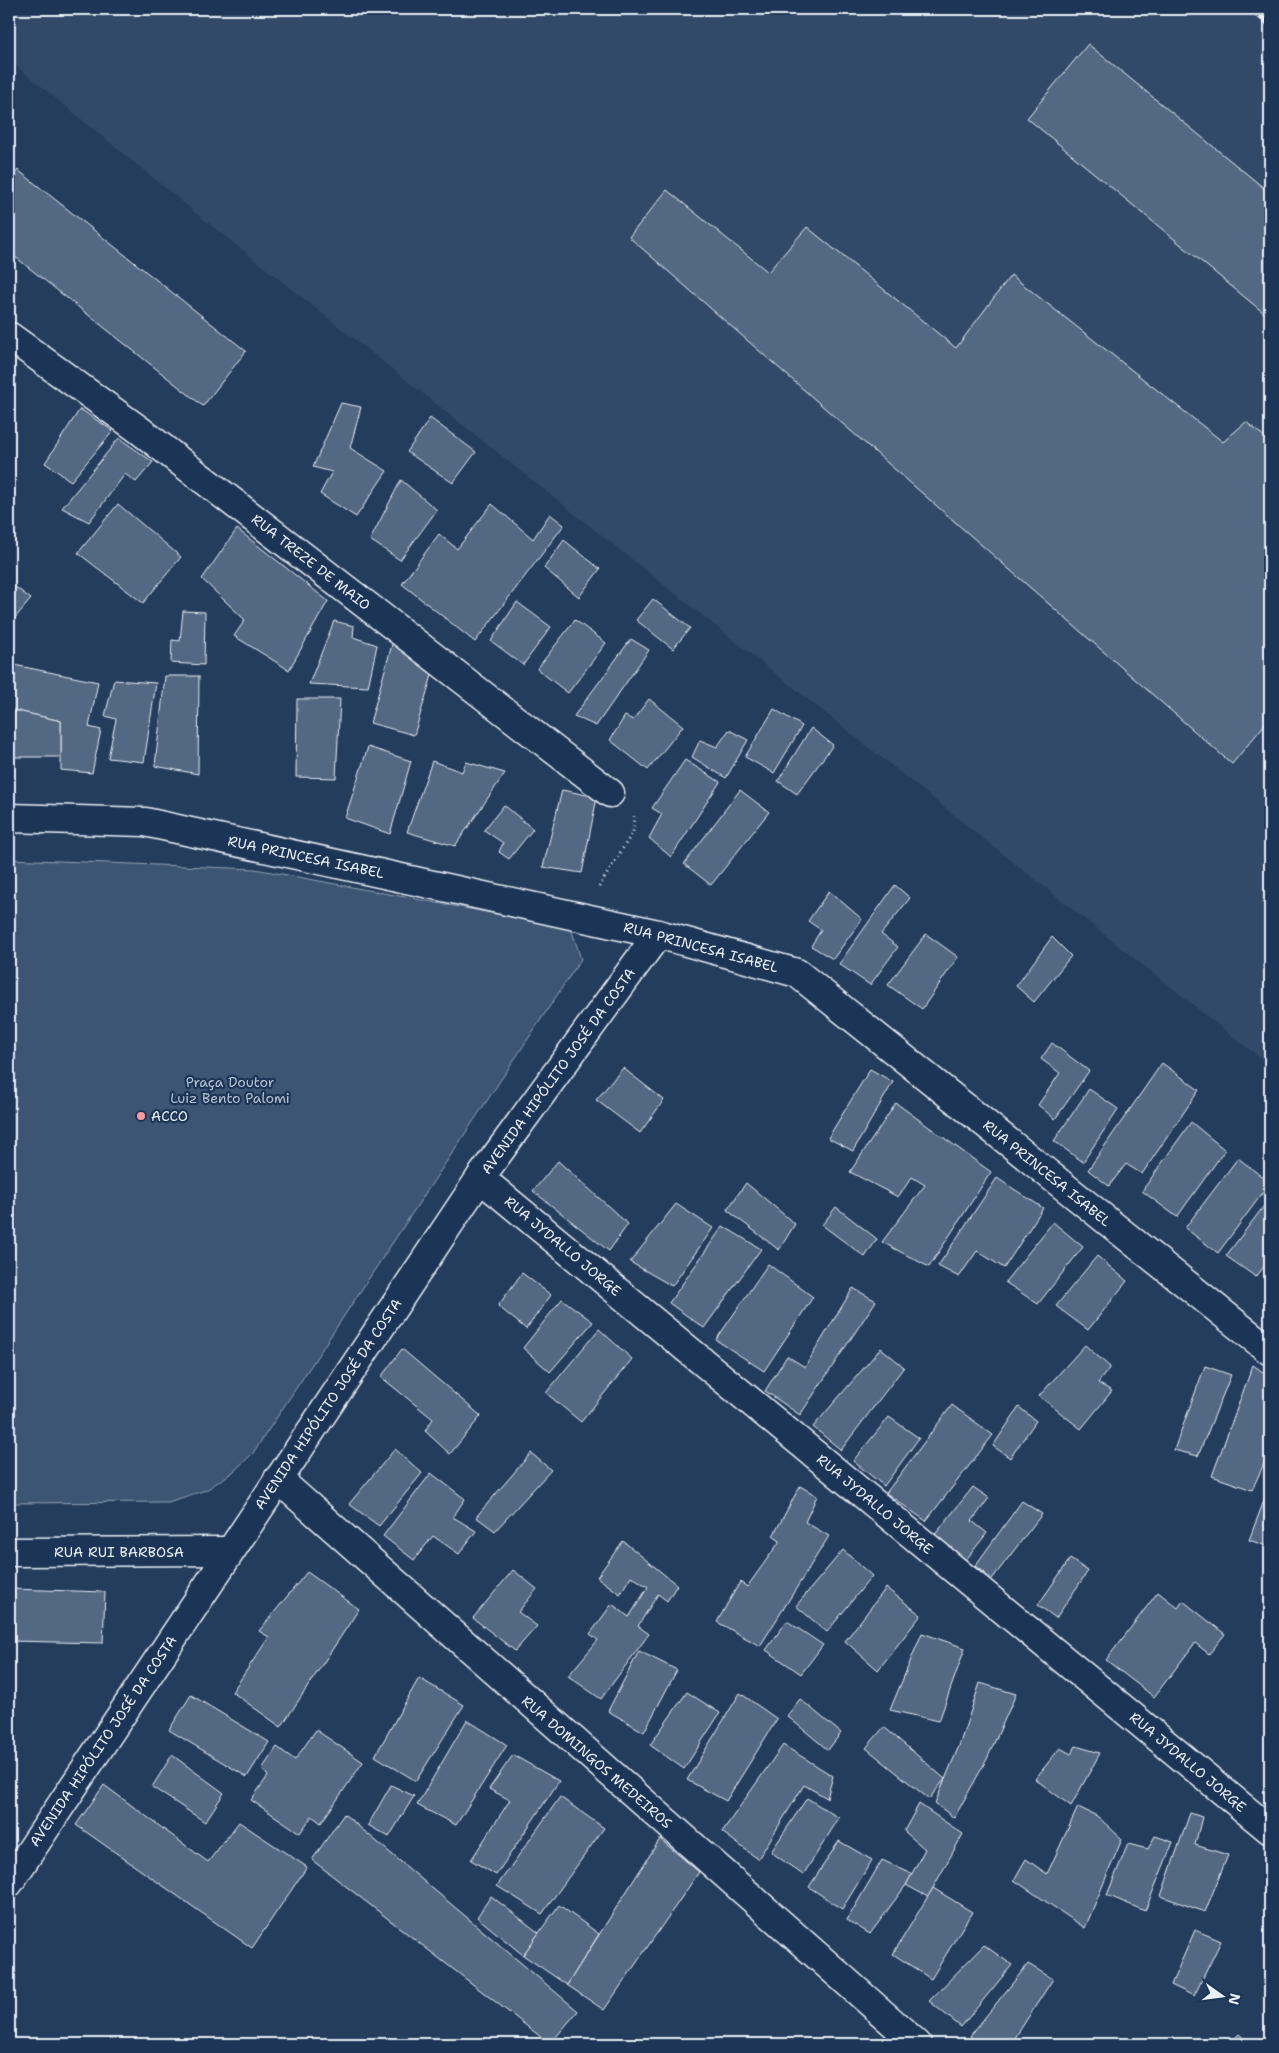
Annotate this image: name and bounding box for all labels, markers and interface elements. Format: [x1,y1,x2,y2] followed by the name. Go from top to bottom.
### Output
[248,510,374,614] street label: RUA TREZE DE MAIO
[226,832,386,882] street label: RUA PRINCESA ISABEL
[622,918,781,976] street label: RUA PRINCESA ISABEL
[477,964,639,1178] street label: AVENIDA HIPÓLITO JOSÉ DA COSTA
[170,1073,290,1107] park label: Praça Doutor Luiz Bento Palomi
[151,1107,188,1125] place label: ACCO
[135,1110,147,1122] marker: ACCO
[979,1116,1115,1230] street label: RUA PRINCESA ISABEL
[501,1192,625,1300] street label: RUA JYDALLO JORGE
[250,1295,406,1513] street label: AVENIDA HIPÓLITO JOSÉ DA COSTA
[813,1450,937,1558] street label: RUA JYDALLO JORGE
[54,1543,184,1561] street label: RUA RUI BARBOSA
[25,1632,181,1850] street label: AVENIDA HIPÓLITO JOSÉ DA COSTA
[518,1692,676,1832] street label: RUA DOMINGOS MEDEIROS
[1126,1708,1250,1816] street label: RUA JYDALLO JORGE
[1196,1970,1246,2020] north arrow
[1225,1992,1245,2007] text: N

